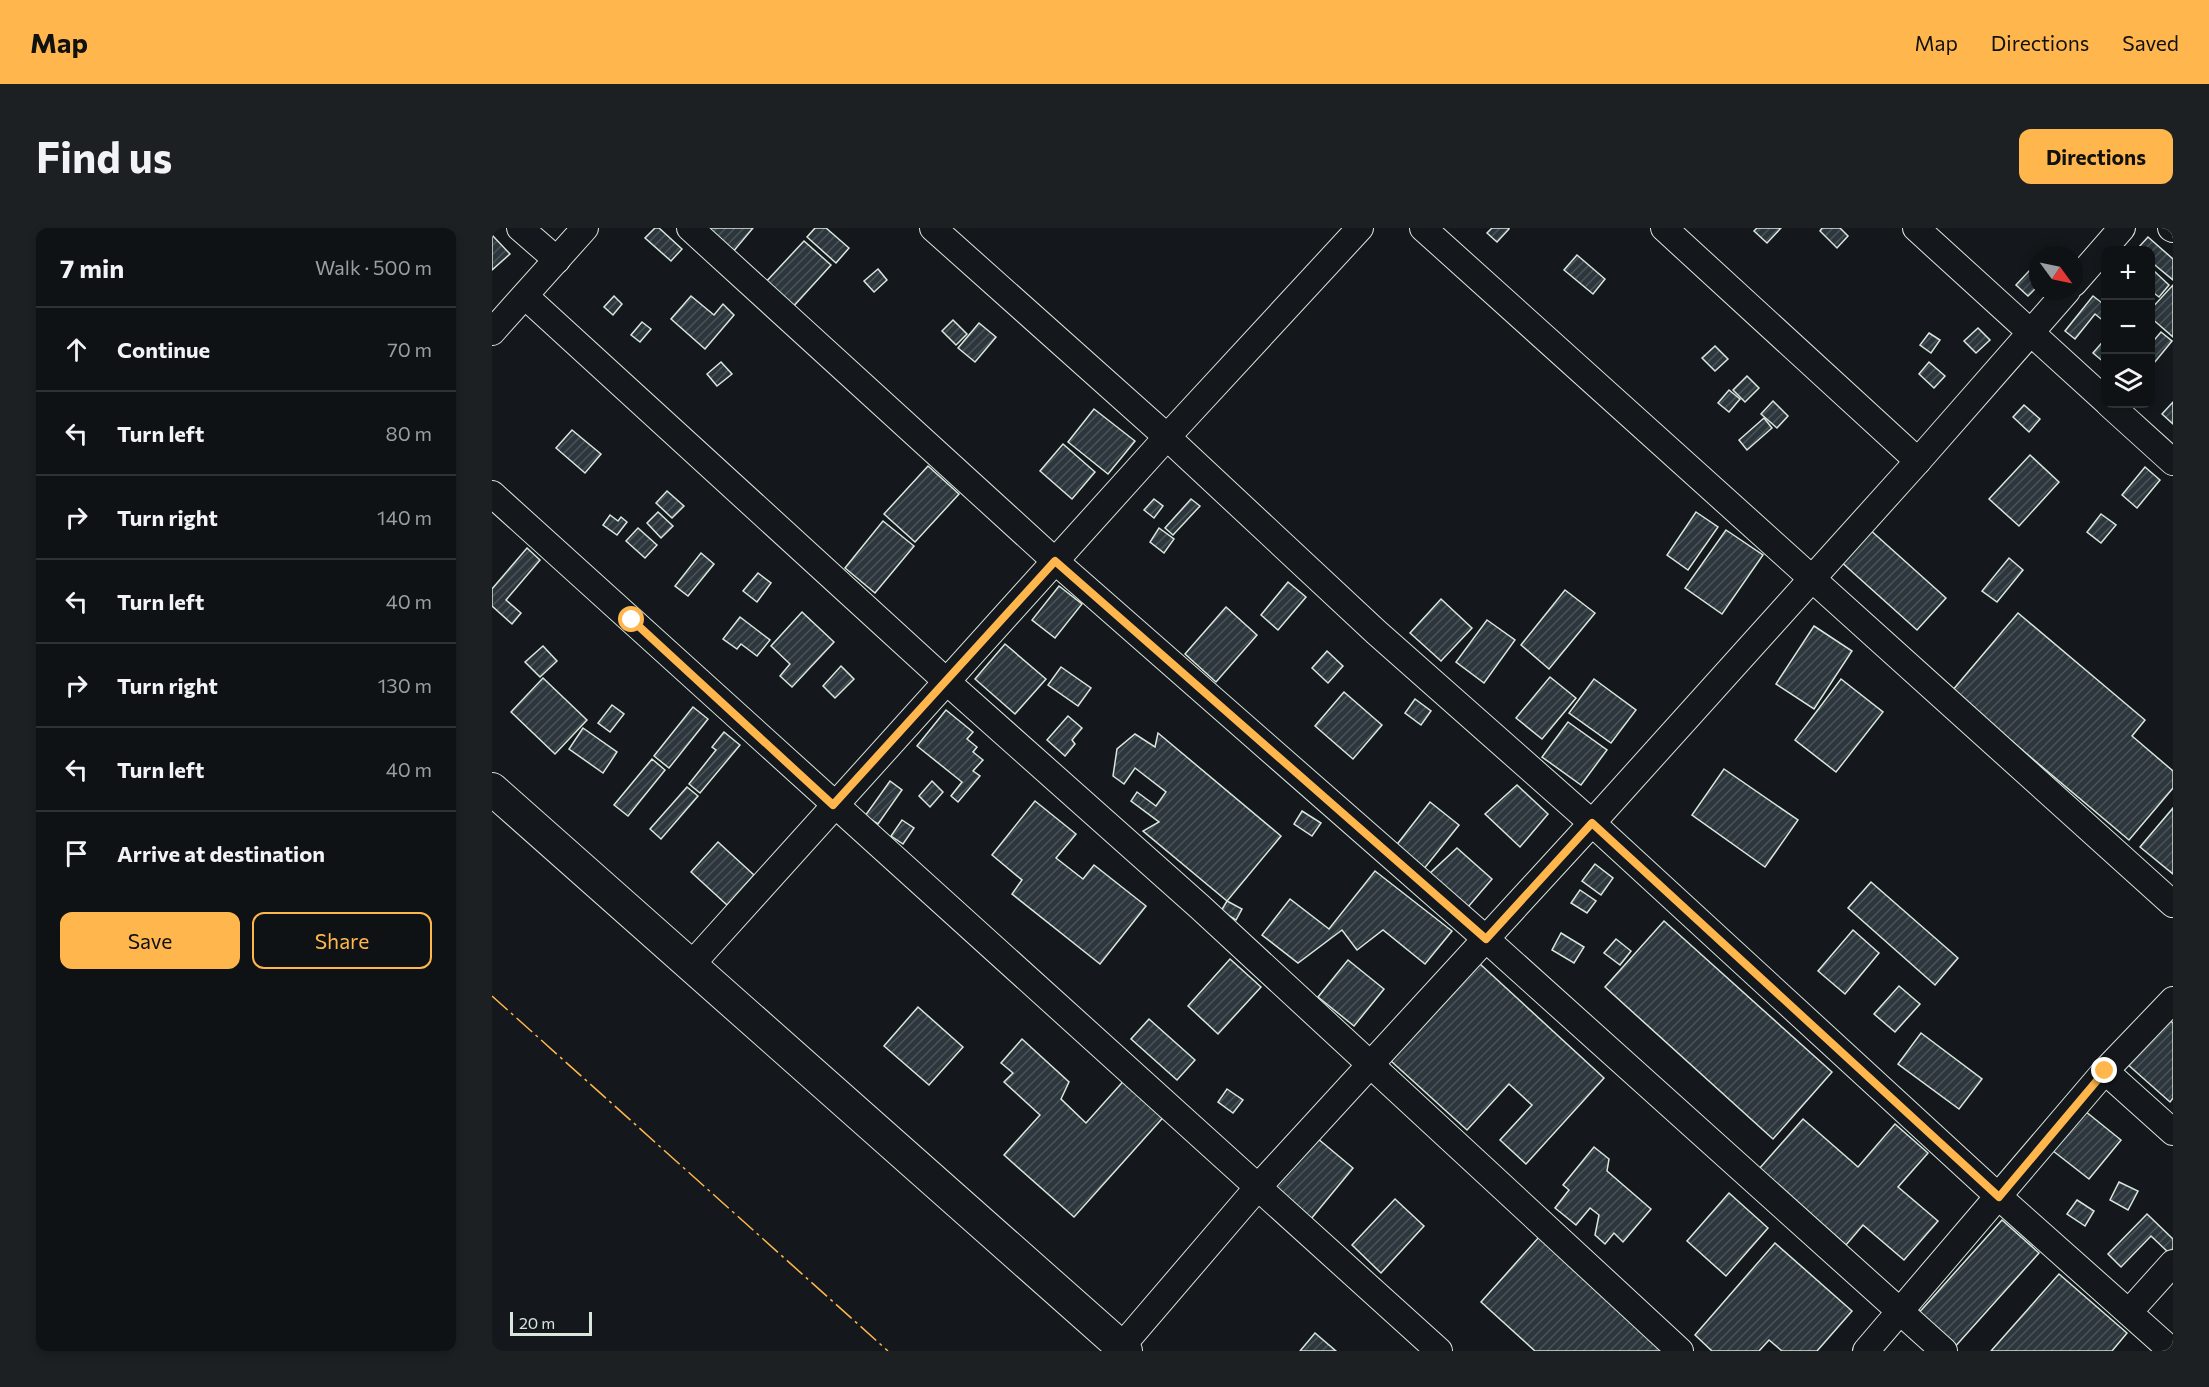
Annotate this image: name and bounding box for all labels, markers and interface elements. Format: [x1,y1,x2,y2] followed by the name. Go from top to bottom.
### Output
[30,25,88,59] text: Map
[1915,30,1958,55] text: Map
[1991,30,2089,55] text: Directions
[2122,30,2179,55] text: Saved
[2019,129,2173,184] button: Directions
[36,130,172,182] text: Find us
[2029,246,2083,300] north arrow
[2101,246,2155,408] map controls
[2101,246,2155,300] button: +
[60,252,124,283] text: 7 min
[315,255,432,279] text: Walk · 500 m
[2101,300,2155,354] button: −
[60,333,93,366] icon: ahead
[117,336,210,363] text: Continue
[387,337,432,361] text: 70 m
[2101,354,2155,408] button: layers
[60,417,93,450] icon: left
[117,420,204,447] text: Turn left
[386,421,432,445] text: 80 m
[60,501,93,534] icon: right
[117,504,218,531] text: Turn right
[377,505,432,529] text: 140 m
[60,585,93,618] icon: left
[117,588,204,615] text: Turn left
[386,589,432,613] text: 40 m
[618,606,644,632] route start
[60,669,93,702] icon: right
[117,672,218,699] text: Turn right
[378,673,432,697] text: 130 m
[60,753,93,786] icon: left
[117,756,204,783] text: Turn left
[386,757,432,781] text: 40 m
[60,837,93,870] icon: arrive
[117,840,325,867] text: Arrive at destination
[60,912,240,969] button: Save
[252,912,432,969] button: Share
[2091,1057,2117,1083] route end
[510,1309,592,1336] scale bar
[519,1313,555,1332] text: 20 m

